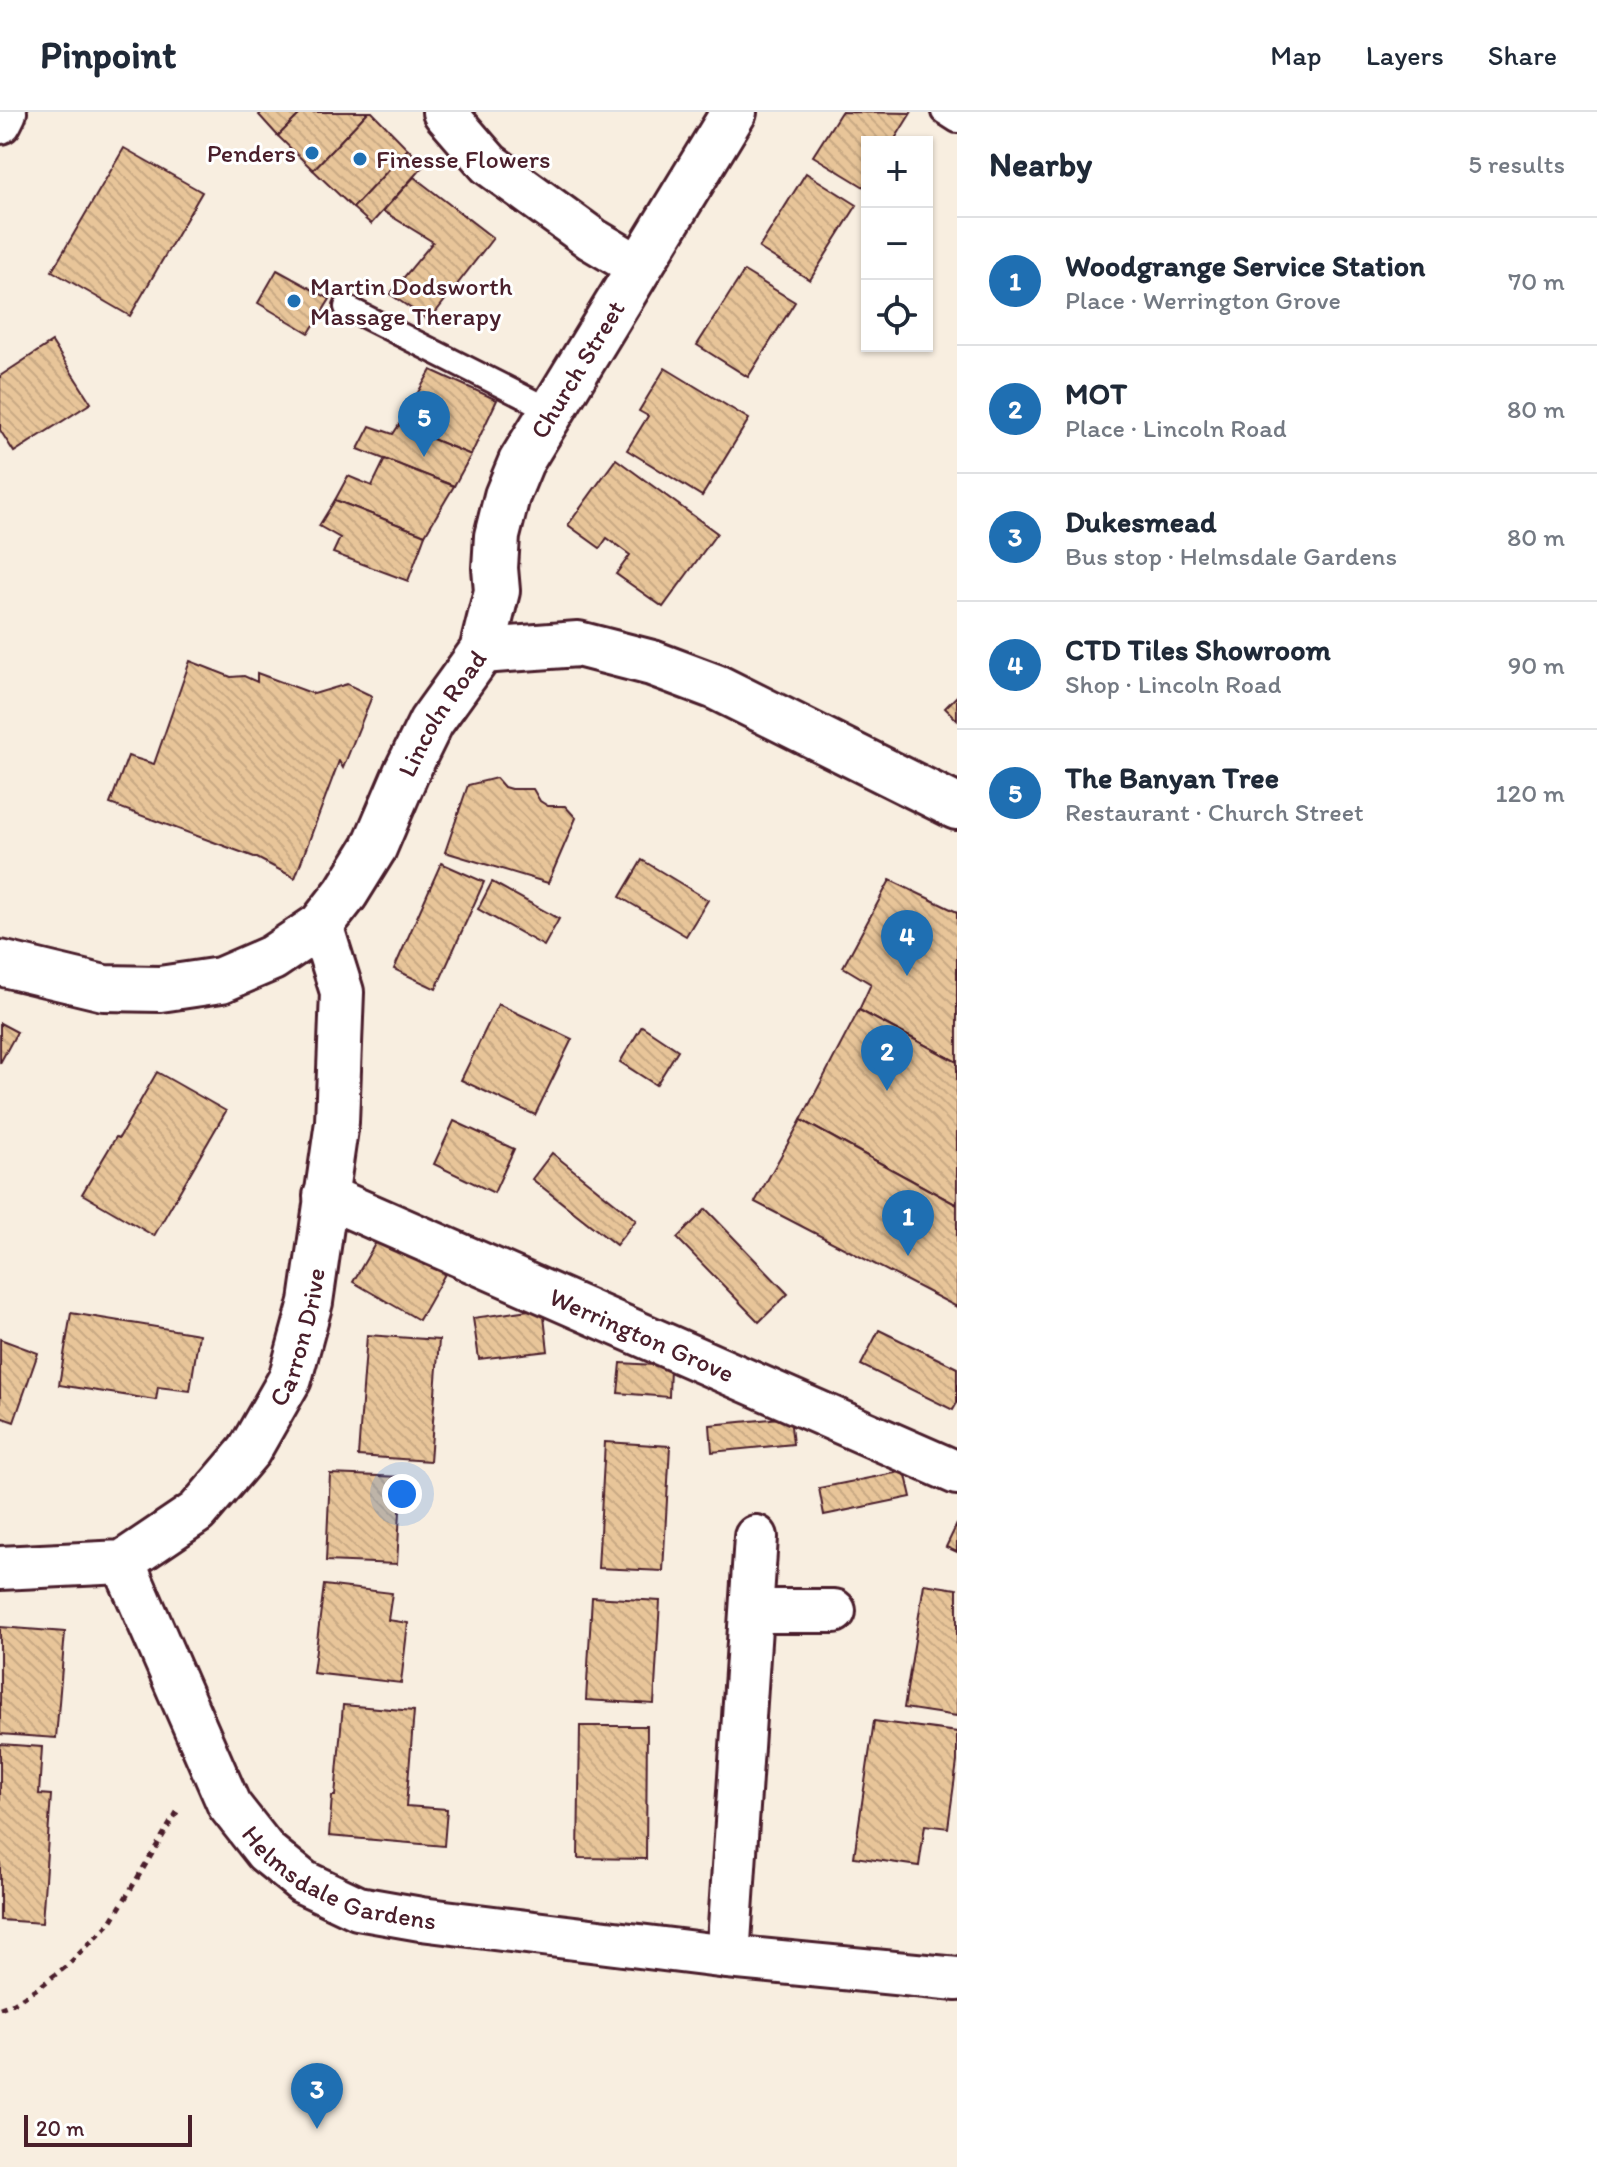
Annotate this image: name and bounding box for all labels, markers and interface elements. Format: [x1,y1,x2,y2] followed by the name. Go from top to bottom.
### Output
[40,32,176,78] text: Pinpoint
[1270,38,1322,72] text: Map
[1366,38,1444,72] text: Layers
[1488,38,1557,72] text: Share
[861,136,933,352] map controls
[861,136,933,208] button: +
[207,137,296,169] place label: Penders
[376,143,551,175] place label: Finesse Flowers
[303,144,321,162] marker: Penders
[989,144,1092,185] text: Nearby
[1468,148,1565,180] text: 5 results
[351,150,369,168] marker: Finesse Flowers
[861,208,933,280] button: −
[1065,247,1425,284] text: Woodgrange Service Station
[1009,265,1021,297] text: 1
[1508,265,1565,297] text: 70 m
[310,270,513,332] place label: Martin Dodsworth Massage Therapy
[861,280,933,352] button: locate
[1065,284,1341,316] text: Place · Werrington Grove
[285,292,303,310] marker: Martin Dodsworth Massage Therapy
[523,294,632,444] street label: Church Street
[1065,375,1127,412] text: MOT
[398,391,450,457] pin: 5
[1008,393,1022,425] text: 2
[1507,393,1565,425] text: 80 m
[1065,412,1287,444] text: Place · Lincoln Road
[1065,503,1216,540] text: Dukesmead
[1008,521,1022,553] text: 3
[1507,521,1565,553] text: 80 m
[1065,540,1397,572] text: Bus stop · Helmsdale Gardens
[1065,631,1331,668] text: CTD Tiles Showroom
[391,644,493,782] street label: Lincoln Road
[1007,649,1023,681] text: 4
[1508,649,1565,681] text: 90 m
[1065,668,1281,700] text: Shop · Lincoln Road
[1065,759,1279,796] text: The Banyan Tree
[1008,777,1022,809] text: 5
[1496,777,1565,809] text: 120 m
[1065,796,1364,828] text: Restaurant · Church Street
[881,910,933,976] pin: 4
[861,1025,913,1091] pin: 2
[882,1190,934,1256] pin: 1
[262,1266,332,1412] street label: Carron Drive
[545,1280,739,1389] street label: Werrington Grove
[382,1474,422,1514] your location
[235,1819,438,1937] street label: Helmsdale Gardens
[291,2063,343,2129] pin: 3
[24,2111,192,2147] scale bar
[36,2115,85,2142] text: 20 m

